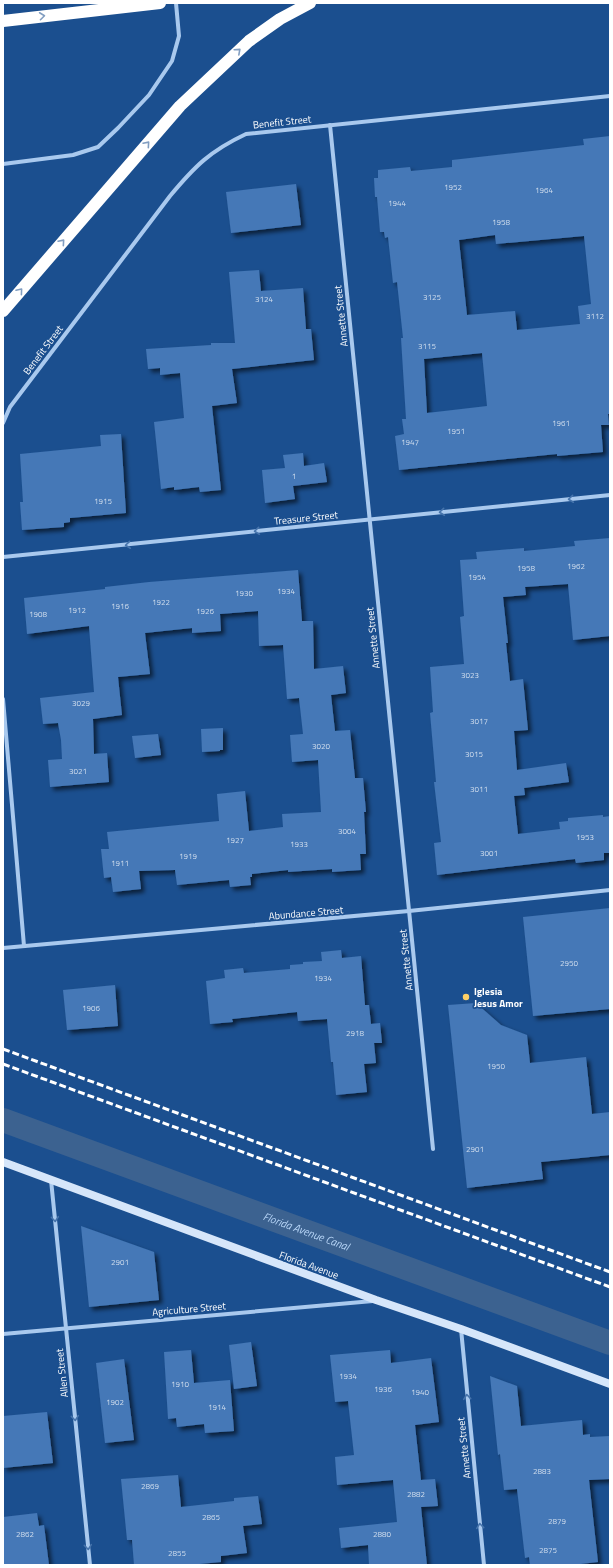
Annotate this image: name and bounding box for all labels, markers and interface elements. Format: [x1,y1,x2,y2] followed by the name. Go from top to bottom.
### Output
[39,12,45,21] one-way arrow
[233,48,241,56] one-way arrow
[252,111,312,133] street label: Benefit Street
[143,141,150,148] one-way arrow
[444,181,462,193] house number: 1952
[535,184,553,196] house number: 1964
[388,197,406,209] house number: 1944
[492,216,510,228] house number: 1958
[57,239,64,247] one-way arrow
[330,284,352,348] street label: Annette Street
[15,289,22,296] one-way arrow
[423,291,441,303] house number: 3125
[255,293,273,305] house number: 3124
[586,310,604,322] house number: 3112
[19,322,67,378] street label: Benefit Street
[418,340,436,352] house number: 3115
[552,417,570,429] house number: 1961
[447,425,465,437] house number: 1951
[401,436,419,448] house number: 1947
[292,470,296,482] house number: 1
[568,494,574,503] one-way arrow
[94,495,112,507] house number: 1915
[273,507,339,529] street label: Treasure Street
[439,507,445,516] one-way arrow
[254,527,260,536] one-way arrow
[125,540,131,549] one-way arrow
[567,560,585,572] house number: 1962
[517,562,535,574] house number: 1958
[468,571,486,583] house number: 1954
[277,585,295,597] house number: 1934
[235,587,253,599] house number: 1930
[152,596,170,608] house number: 1922
[111,600,129,612] house number: 1916
[68,604,86,616] house number: 1912
[196,605,214,617] house number: 1926
[362,606,384,670] street label: Annette Street
[29,608,47,620] house number: 1908
[461,669,479,681] house number: 3023
[72,697,90,709] house number: 3029
[470,715,488,727] house number: 3017
[312,740,330,752] house number: 3020
[465,748,483,760] house number: 3015
[69,765,87,777] house number: 3021
[470,783,488,795] house number: 3011
[338,825,356,837] house number: 3004
[576,831,594,843] house number: 1953
[226,834,244,846] house number: 1927
[290,838,308,850] house number: 1933
[480,847,498,859] house number: 3001
[179,850,197,862] house number: 1919
[111,857,129,869] house number: 1911
[268,902,344,924] street label: Abundance Street
[395,928,417,992] street label: Annette Street
[560,957,578,969] house number: 2950
[314,972,332,984] house number: 1934
[474,984,523,1011] place label: Iglesia Jesus Amor
[461,992,471,1002] marker: Iglesia Jesus Amor
[82,1002,100,1014] house number: 1906
[346,1027,364,1039] house number: 2918
[487,1060,505,1072] house number: 1950
[466,1143,484,1155] house number: 2901
[261,1208,353,1255] water label: Florida Avenue Canal
[50,1216,59,1222] one-way arrow
[277,1247,341,1283] street label: Florida Avenue
[111,1256,129,1268] house number: 2901
[152,1298,227,1320] street label: Agriculture Street
[52,1347,72,1398] street label: Allen Street
[339,1370,357,1382] house number: 1934
[171,1378,189,1390] house number: 1910
[374,1383,392,1395] house number: 1936
[411,1386,429,1398] house number: 1940
[463,1394,472,1400] one-way arrow
[106,1396,124,1408] house number: 1902
[208,1401,226,1413] house number: 1914
[70,1415,79,1421] one-way arrow
[453,1416,475,1480] street label: Annette Street
[533,1465,551,1477] house number: 2883
[141,1480,159,1492] house number: 2869
[407,1488,425,1500] house number: 2882
[202,1511,220,1523] house number: 2865
[548,1515,566,1527] house number: 2879
[476,1523,485,1529] one-way arrow
[16,1528,34,1540] house number: 2862
[373,1528,391,1540] house number: 2880
[83,1544,92,1550] one-way arrow
[539,1544,557,1556] house number: 2875
[168,1547,186,1559] house number: 2855

